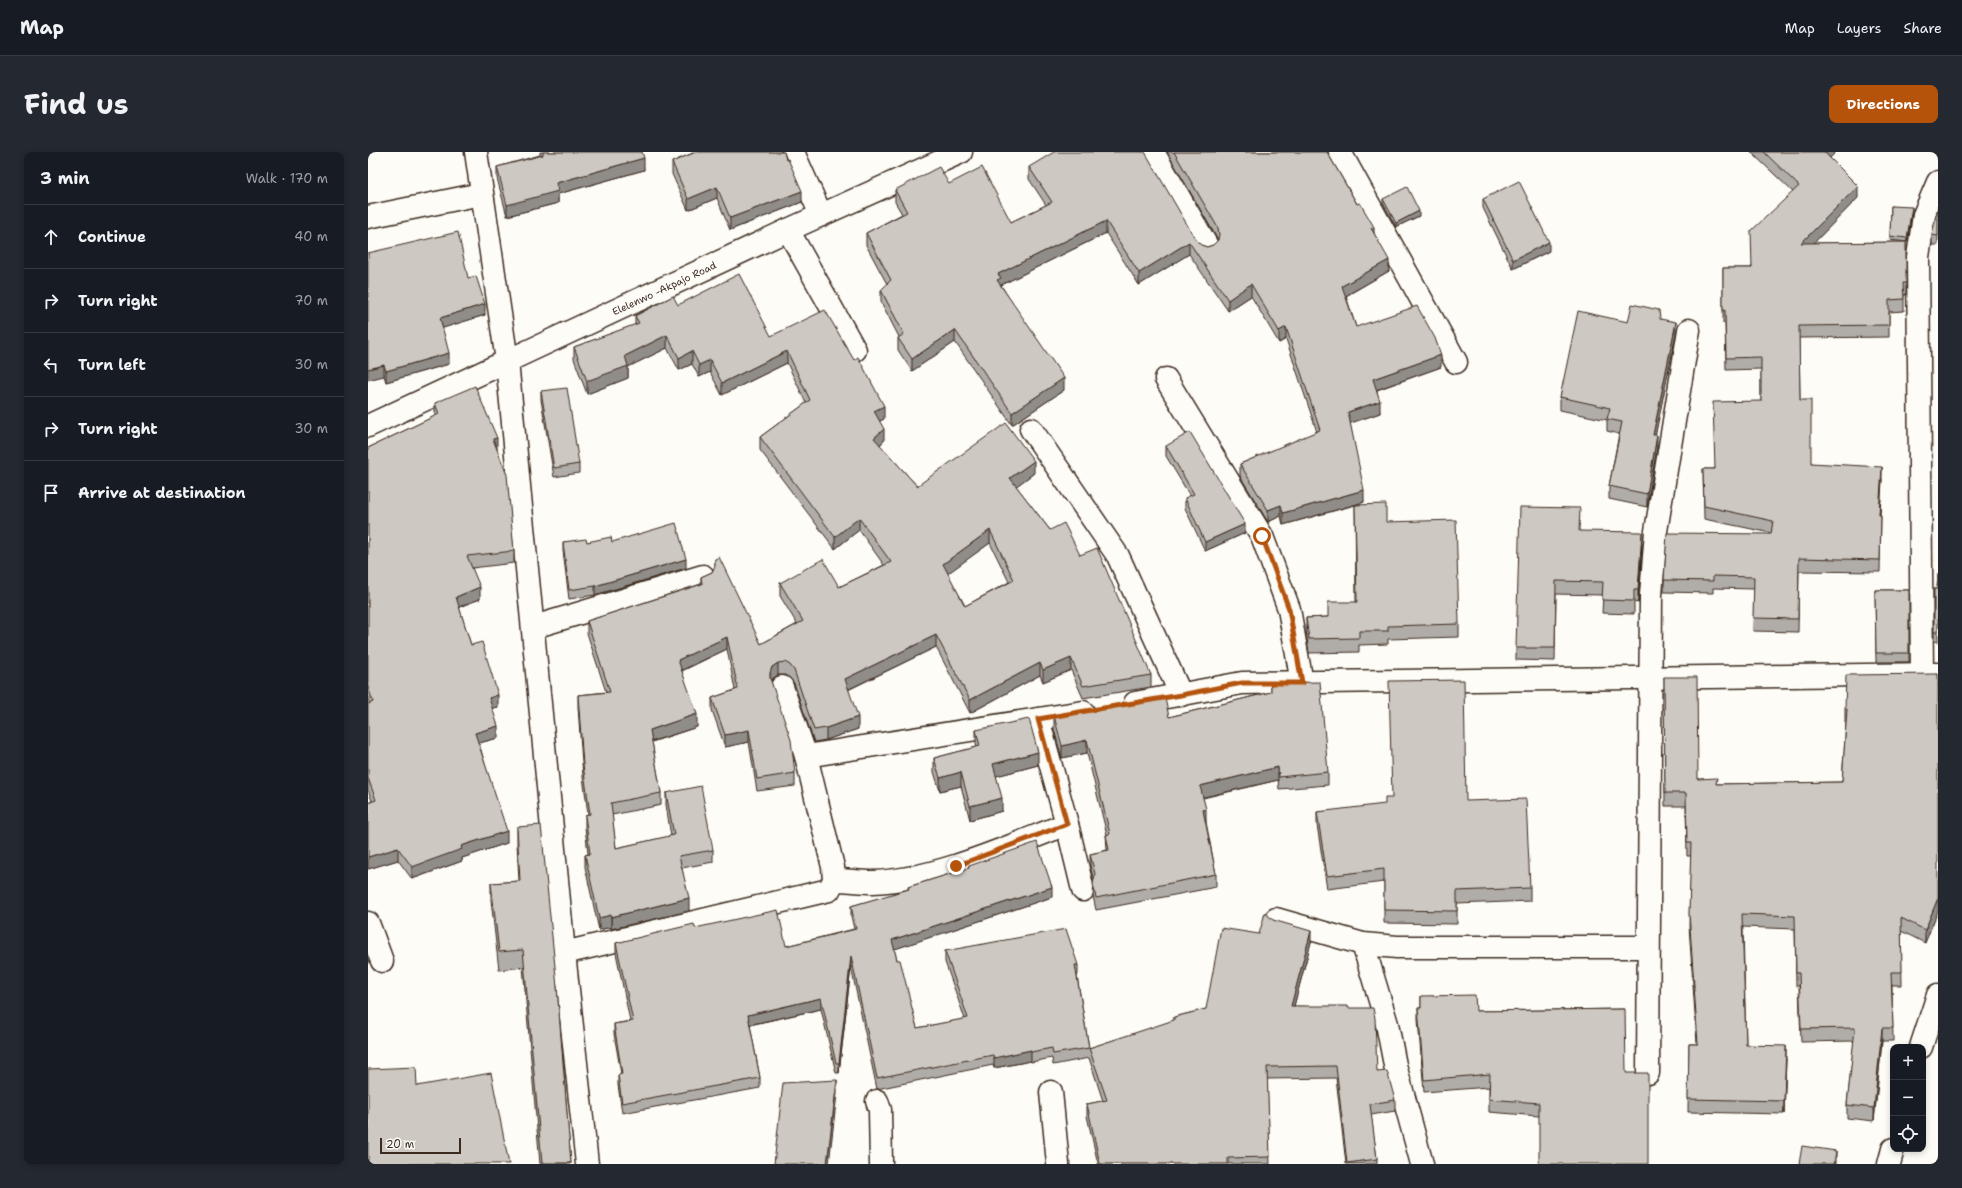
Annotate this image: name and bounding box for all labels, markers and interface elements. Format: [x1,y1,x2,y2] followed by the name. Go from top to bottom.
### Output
[20,15,64,40] text: Map
[1785,19,1815,37] text: Map
[1837,19,1881,37] text: Layers
[1903,19,1942,37] text: Share
[24,85,129,123] text: Find us
[1829,85,1938,123] button: Directions
[40,167,90,189] text: 3 min
[246,170,328,187] text: Walk · 170 m
[40,226,62,248] icon: ahead
[78,227,146,247] text: Continue
[294,228,328,245] text: 40 m
[610,258,719,318] street label: Elelenwo -Akpajo Road
[40,290,62,312] icon: right
[78,291,158,311] text: Turn right
[294,292,328,309] text: 70 m
[40,354,62,376] icon: left
[78,355,146,375] text: Turn left
[294,356,328,373] text: 30 m
[40,418,62,440] icon: right
[78,419,158,439] text: Turn right
[294,420,328,437] text: 30 m
[40,482,62,504] icon: arrive
[78,483,246,503] text: Arrive at destination
[1253,527,1271,545] route start
[947,857,965,875] route end
[1890,1044,1926,1152] map controls
[1890,1044,1926,1080] button: +
[1890,1080,1926,1116] button: −
[1890,1116,1926,1152] button: locate
[380,1136,461,1155] scale bar
[386,1137,414,1152] text: 20 m

